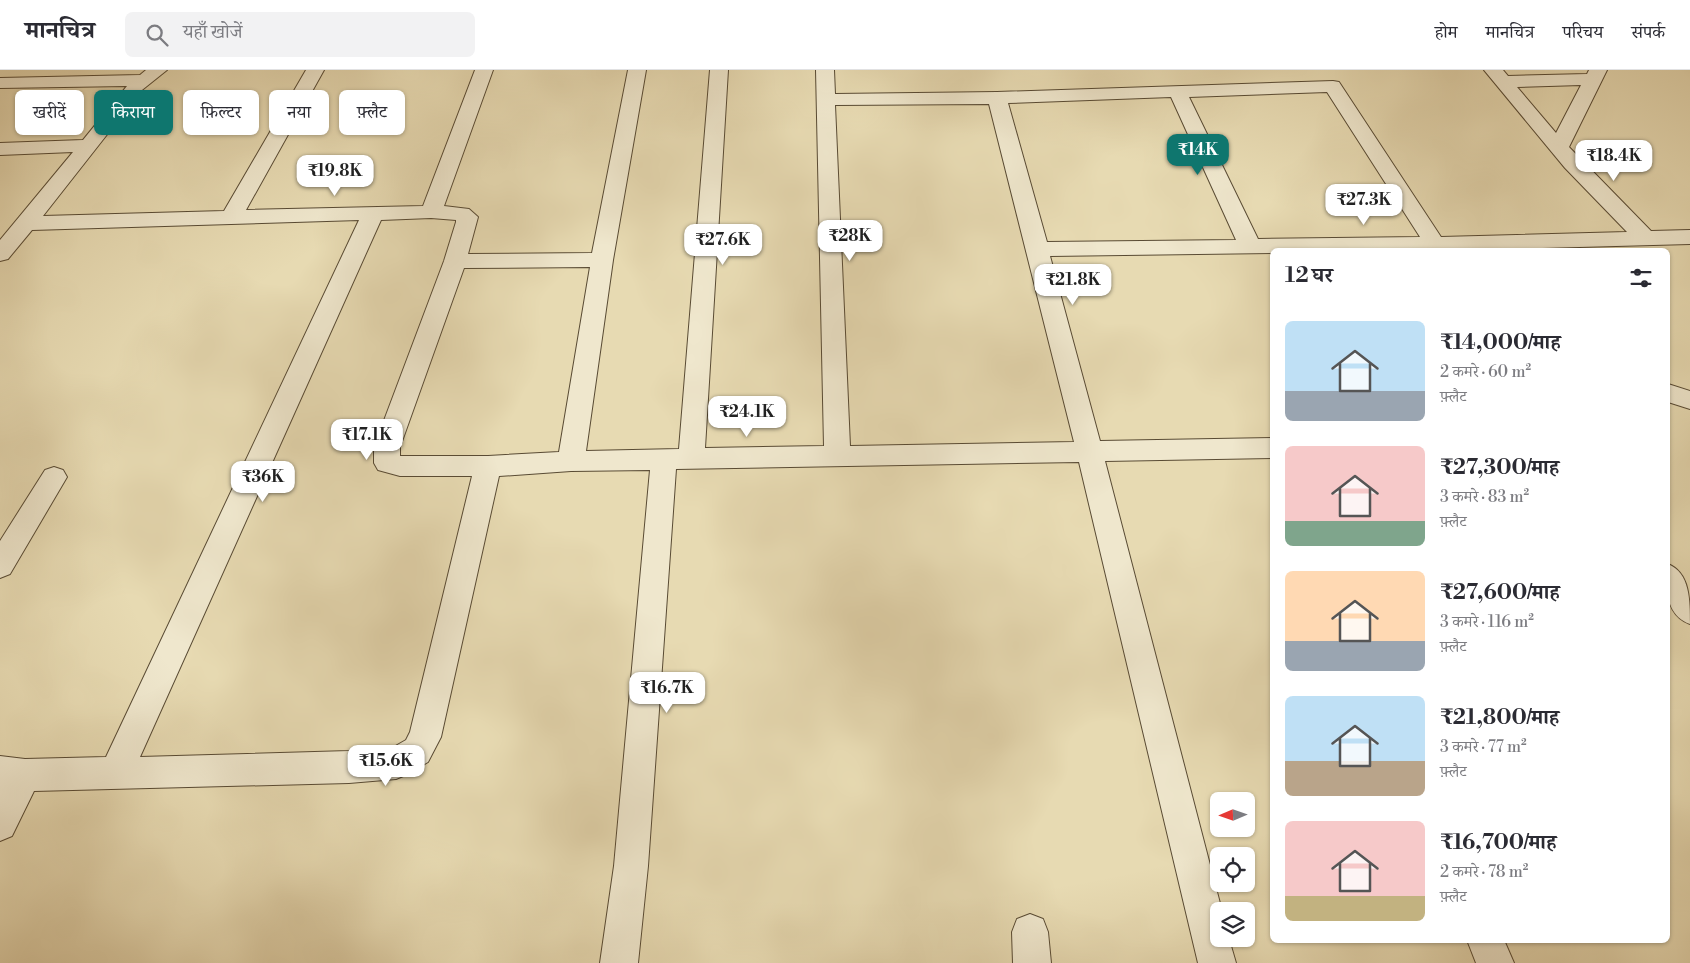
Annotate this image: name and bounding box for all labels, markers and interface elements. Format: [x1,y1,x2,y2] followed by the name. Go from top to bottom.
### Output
[125,12,475,57] search box
[25,16,95,46] text: मानचित्र
[183,20,242,44] text: यहाँ खोजें
[143,21,171,49] icon: search
[1435,21,1458,44] text: होम
[1486,21,1534,44] text: मानचित्र
[1562,21,1603,44] text: परिचय
[1631,21,1665,44] text: संपर्क
[15,90,84,135] chip: खरीदें
[94,90,173,135] chip: किराया
[183,90,259,135] chip: फ़िल्टर
[269,90,329,135] chip: नया
[339,90,405,135] chip: फ़्लैट
[1168,134,1228,176] pin: ₹14K
[1178,140,1218,160] text: ₹14K
[1573,140,1655,182] pin: ₹18.4K
[1586,146,1642,166] text: ₹18.4K
[294,154,376,197] pin: ₹19.8K
[308,161,362,181] text: ₹19.8K
[1323,184,1405,226] pin: ₹27.3K
[1336,190,1392,210] text: ₹27.3K
[820,220,880,262] pin: ₹28K
[682,224,764,266] pin: ₹27.6K
[829,226,871,246] text: ₹28K
[695,230,751,250] text: ₹27.6K
[1285,263,1333,289] text: 12 घर
[1032,264,1114,306] pin: ₹21.8K
[1627,264,1655,292] icon: filters
[1045,270,1101,290] text: ₹21.8K
[1440,330,1561,356] text: ₹14,000/माह
[1325,341,1385,401] icon: home
[1440,362,1531,382] text: 2 कमरे · 60 m²
[1440,387,1467,407] text: फ़्लैट
[706,396,788,438] pin: ₹24.1K
[719,402,775,422] text: ₹24.1K
[326,418,408,461] pin: ₹17.1K
[342,425,392,445] text: ₹17.1K
[1440,455,1559,481] text: ₹27,300/माह
[233,460,293,503] pin: ₹36K
[1325,466,1385,526] icon: home
[242,467,284,487] text: ₹36K
[1440,487,1529,507] text: 3 कमरे · 83 m²
[1440,512,1467,532] text: फ़्लैट
[1440,580,1560,606] text: ₹27,600/माह
[1325,591,1385,651] icon: home
[1440,612,1534,632] text: 3 कमरे · 116 m²
[1440,637,1467,657] text: फ़्लैट
[626,672,708,714] pin: ₹16.7K
[640,678,694,698] text: ₹16.7K
[1440,705,1559,731] text: ₹21,800/माह
[1325,716,1385,776] icon: home
[1440,737,1527,757] text: 3 कमरे · 77 m²
[345,744,427,787] pin: ₹15.6K
[359,751,413,771] text: ₹15.6K
[1440,762,1467,782] text: फ़्लैट
[1210,792,1255,838] north arrow
[1210,792,1255,947] map controls
[1440,830,1556,856] text: ₹16,700/माह
[1325,841,1385,901] icon: home
[1210,847,1255,892] button: locate
[1440,862,1528,882] text: 2 कमरे · 78 m²
[1440,887,1467,907] text: फ़्लैट
[1210,902,1255,947] button: layers

